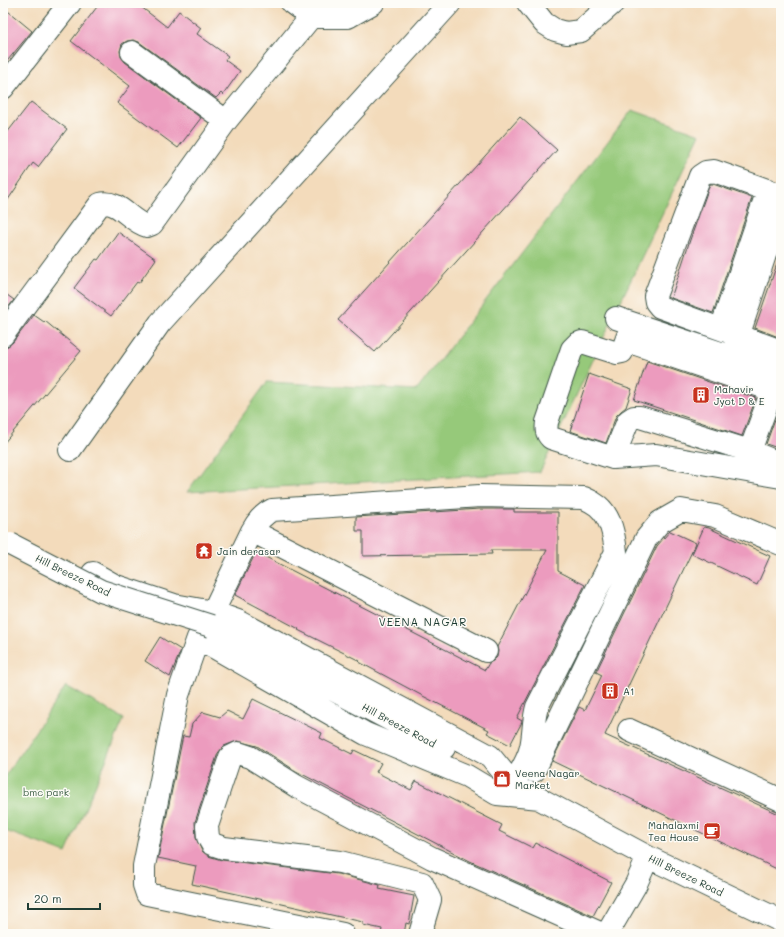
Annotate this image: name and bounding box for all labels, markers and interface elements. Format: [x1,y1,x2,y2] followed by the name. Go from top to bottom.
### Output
[714,382,765,408] place label: Mahavir Jyot D & E
[691,385,711,405] building icon: Mahavir Jyot D & E
[194,541,214,561] temple icon: Jain derasar
[217,544,280,558] place label: Jain derasar
[33,551,113,599] street label: Hill Breeze Road
[379,614,467,629] district label: VEENA NAGAR
[600,681,620,701] building icon: A1
[623,684,634,698] place label: A1
[360,700,438,750] street label: Hill Breeze Road
[515,766,579,792] place label: Veena Nagar Market
[492,769,512,789] shop icon: Veena Nagar Market
[23,785,69,799] park label: bmc park
[648,818,699,844] place label: Mahalaxmi Tea House
[702,821,722,841] cafe icon: Mahalaxmi Tea House
[646,851,726,899] street label: Hill Breeze Road
[28,885,100,911] scale bar
[34,890,62,906] text: 20 m

